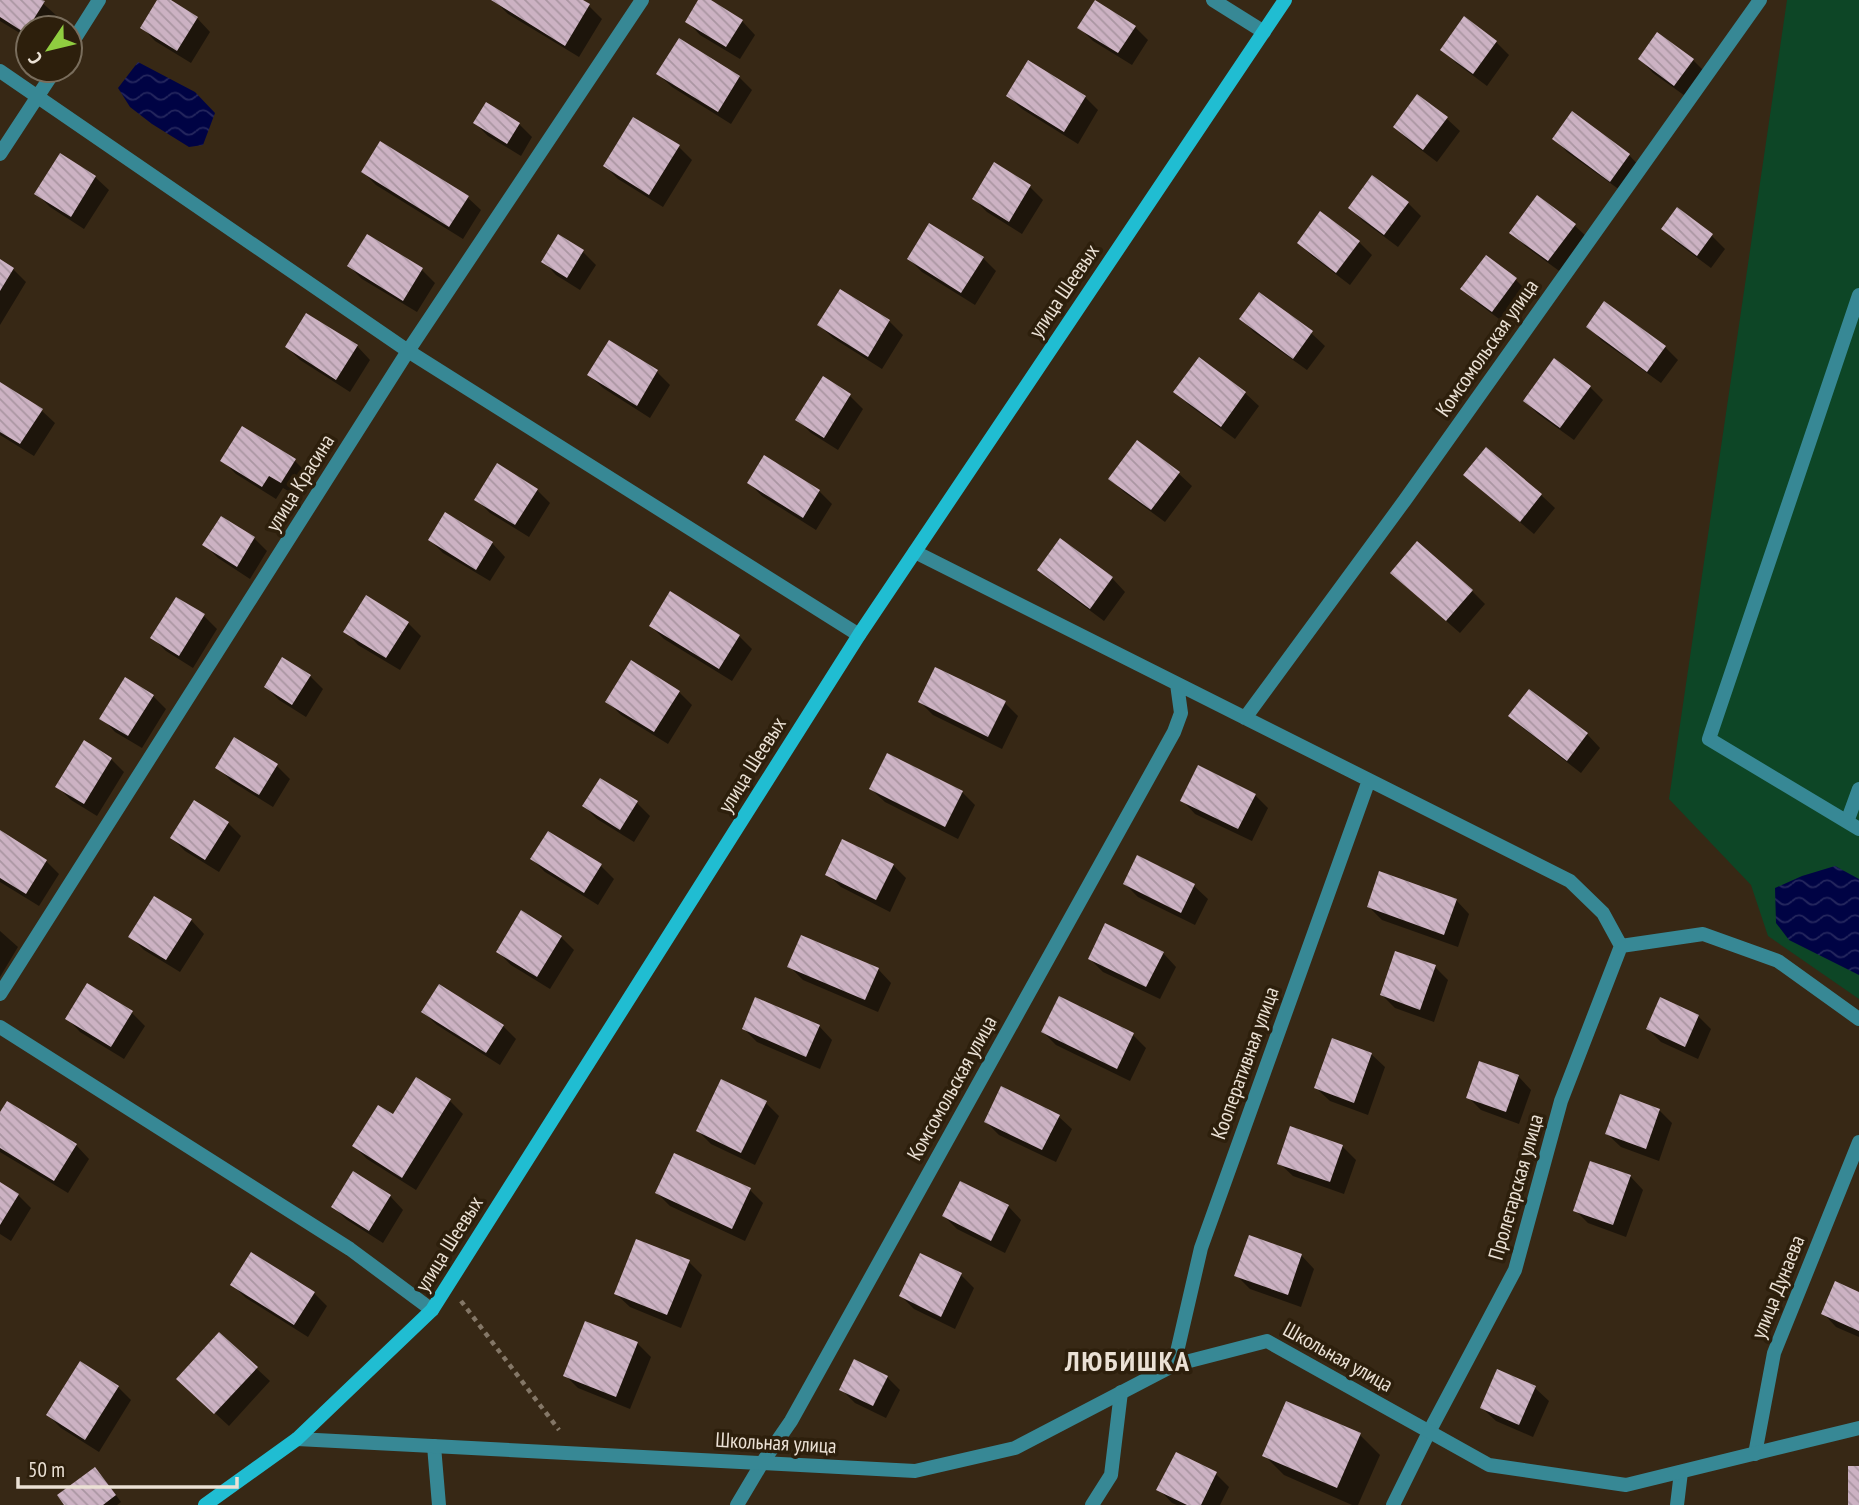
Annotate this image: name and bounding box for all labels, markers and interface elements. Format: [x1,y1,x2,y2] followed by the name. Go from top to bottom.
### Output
[14,14,84,84] north arrow
[23,48,47,69] text: С
[1022,238,1105,343] street label: улица Шеевых
[1429,274,1544,422] street label: Комсомольская улица
[259,429,340,536] street label: улица Красина
[712,712,792,818] street label: улица Шеевых
[1204,983,1285,1143] street label: Кооперативная улица
[901,1011,1003,1165] street label: Комсомольская улица
[1482,1111,1549,1263] street label: Пролетарская улица
[409,1191,489,1297] street label: улица Шеевых
[1745,1231,1810,1342] street label: улица Дунаева
[1279,1315,1398,1398] street label: Школьная улица
[1064,1342,1191,1379] district label: ЛЮБИШКА
[715,1426,837,1459] street label: Школьная улица
[18,1446,236,1490] scale bar
[28,1456,65,1483] text: 50 m

